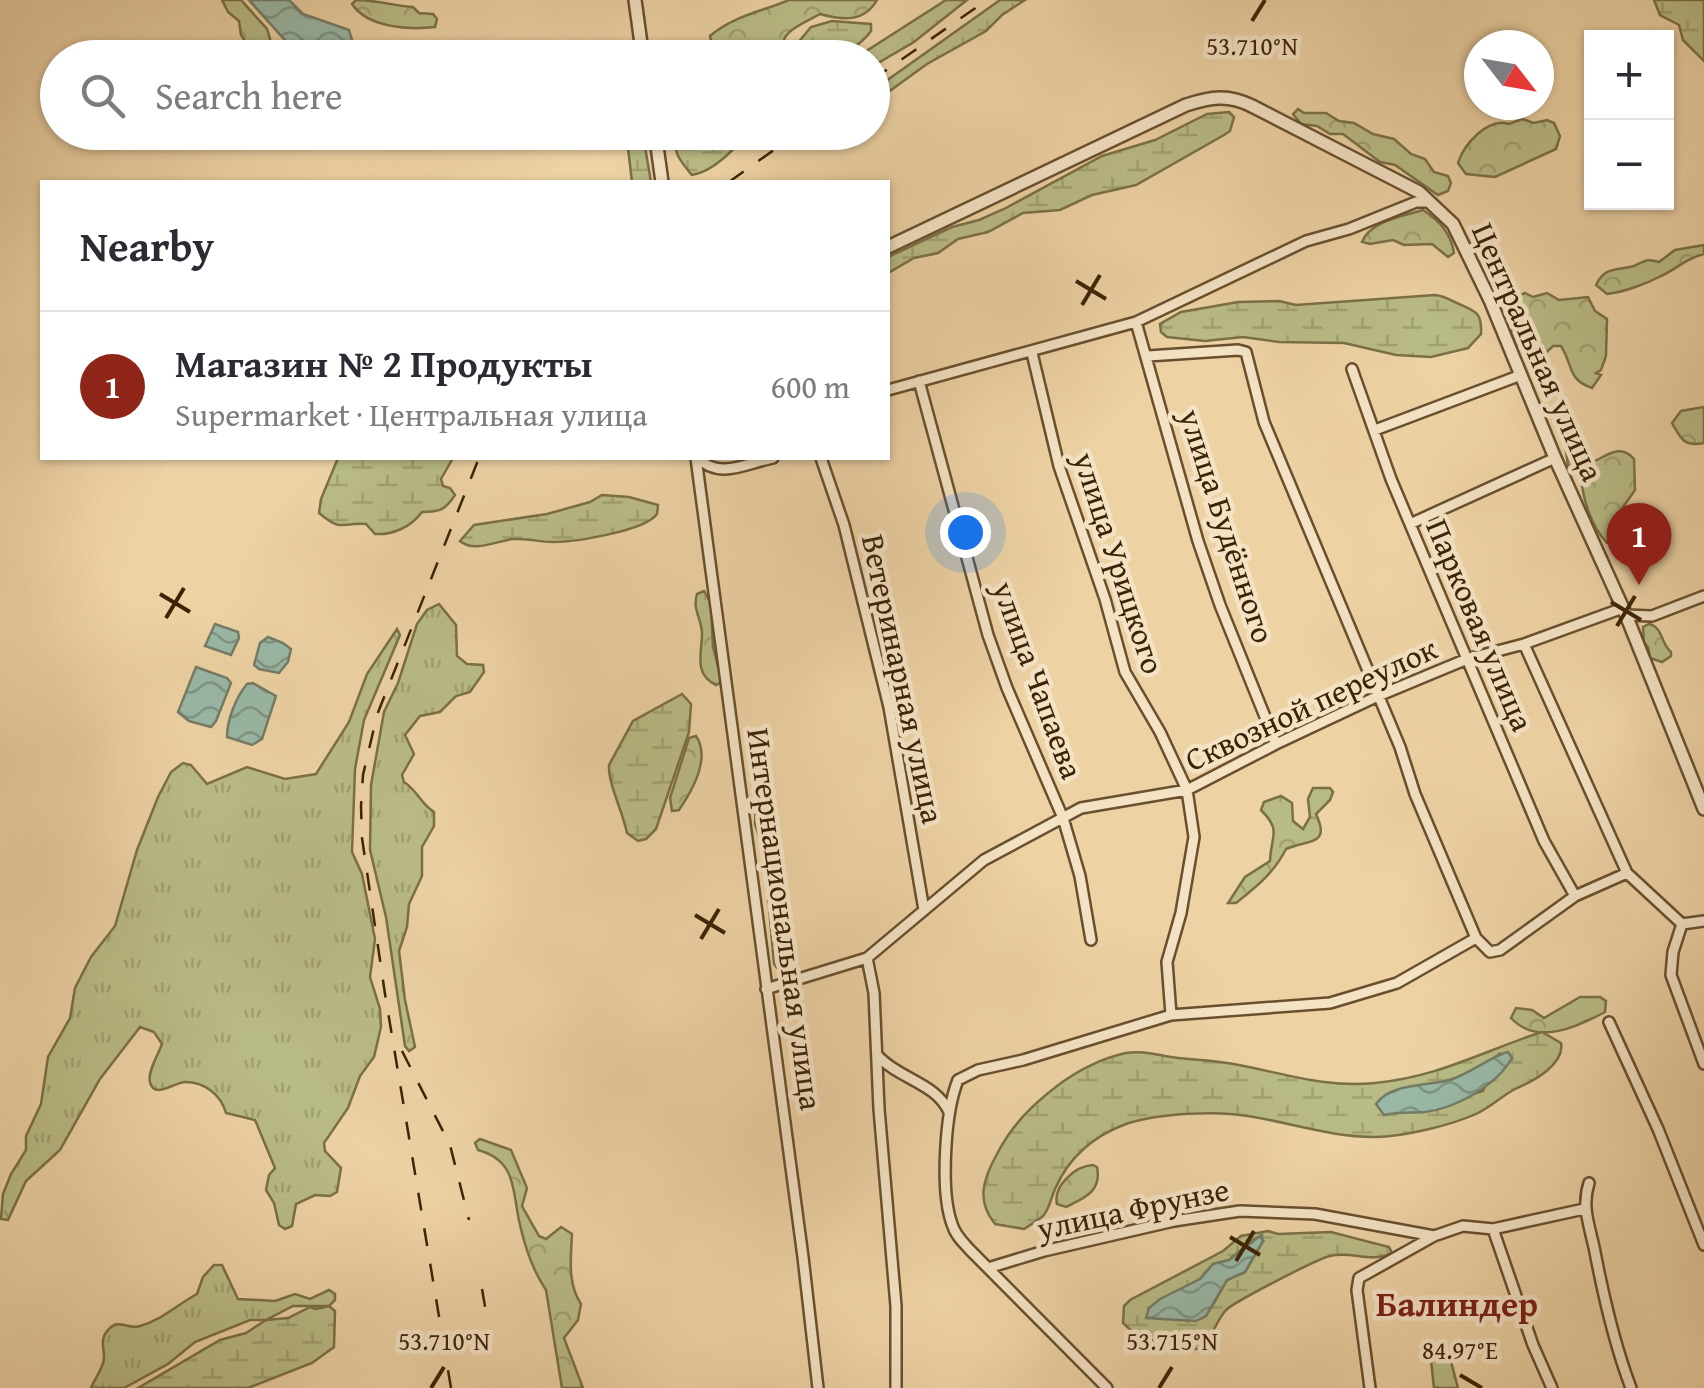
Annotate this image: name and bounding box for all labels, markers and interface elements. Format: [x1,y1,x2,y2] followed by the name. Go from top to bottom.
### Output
[1206,28,1298,64] text: 53.710°N
[1464,30,1554,120] north arrow
[1584,30,1674,210] map controls
[1584,30,1674,120] button: +
[40,40,890,150] search box
[155,67,343,123] text: Search here
[75,68,130,123] icon: search
[1584,120,1674,210] button: −
[80,215,214,276] text: Nearby
[1460,215,1617,489] street label: Центральная улица
[175,335,593,391] text: Магазин № 2 Продукты
[104,363,121,410] text: 1
[771,363,850,410] text: 600 m
[175,391,647,438] text: Supermarket · Центральная улица
[1167,402,1287,649] street label: улица Будённого
[1061,445,1177,680] street label: улица Урицкого
[1606,502,1672,585] pin: 1
[940,507,991,558] your location
[1415,511,1547,739] street label: Парковая улица
[850,530,957,829] street label: Ветеринарная улица
[981,573,1096,786] street label: улица Чапаева
[1177,624,1445,783] street label: Сквозной переулок
[735,725,836,1114] street label: Интернациональная улица
[1032,1165,1233,1252] street label: улица Фрунзе
[1376,1278,1538,1329] district label: Балиндер
[398,1323,490,1359] text: 53.710°N
[1126,1323,1218,1359] text: 53.715°N
[1422,1332,1498,1368] text: 84.97°E

